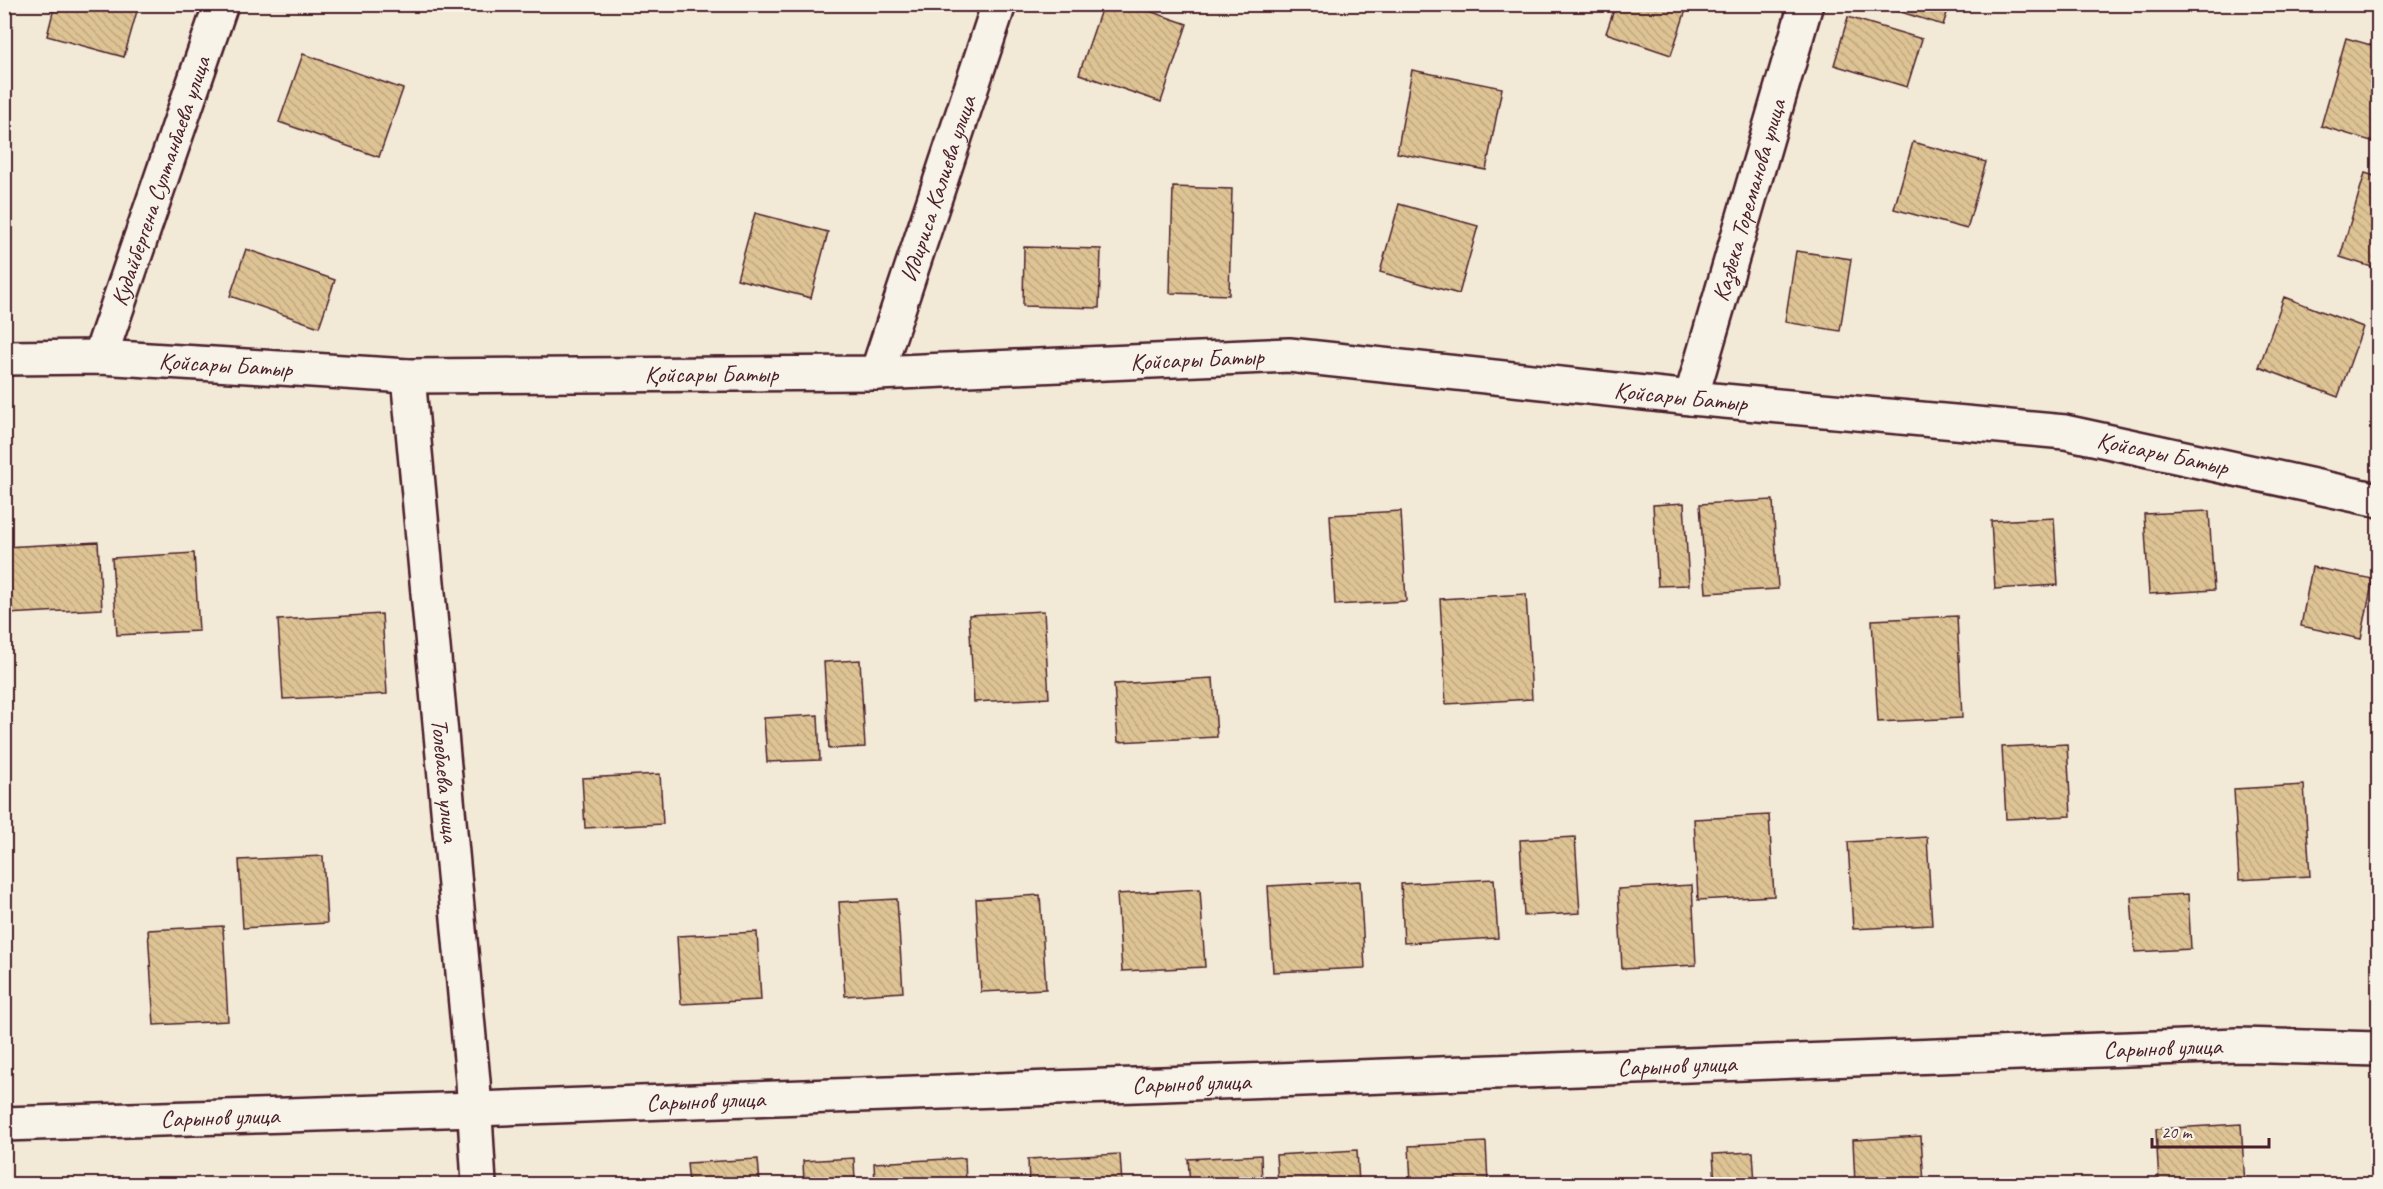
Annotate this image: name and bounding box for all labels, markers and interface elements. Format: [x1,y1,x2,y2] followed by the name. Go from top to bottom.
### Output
[104,51,217,310] street label: Кудайбергена Султанбаева улица
[893,90,983,286] street label: Идириса Калиева улица
[1705,94,1793,305] street label: Казбека Тореманова улица
[1130,341,1265,377] street label: Қойсары Батыр
[158,346,294,384] street label: Қойсары Батыр
[645,359,779,389] street label: Қойсары Батыр
[1613,375,1750,418] street label: Қойсары Батыр
[2094,424,2232,482] street label: Қойсары Батыр
[425,717,466,845] street label: Толебаева улица
[2103,1031,2224,1065] street label: Сарынов улица
[1617,1048,1738,1083] street label: Сарынов улица
[1131,1066,1253,1100] street label: Сарынов улица
[646,1083,767,1118] street label: Сарынов улица
[160,1100,281,1134] street label: Сарынов улица
[2152,1111,2269,1149] scale bar
[2161,1121,2194,1143] text: 20 m

